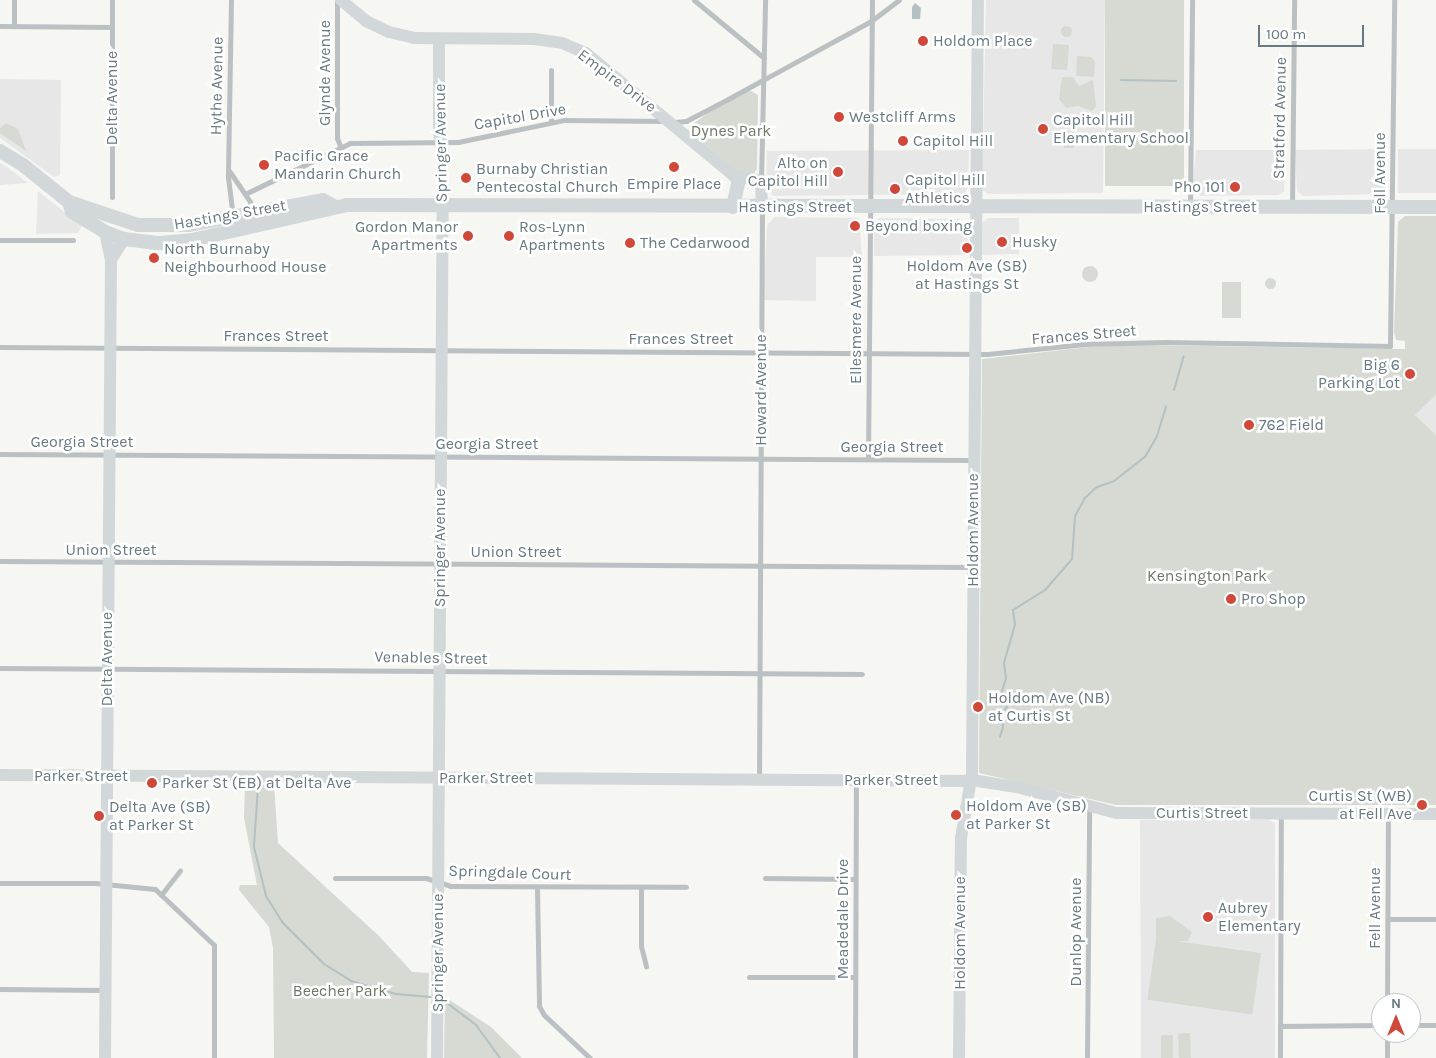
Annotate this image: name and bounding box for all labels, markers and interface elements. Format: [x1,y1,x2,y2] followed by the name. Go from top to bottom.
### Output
[1261,15,1367,47] scale bar
[315,20,335,126] street label: Glynde Avenue
[1266,25,1306,43] text: 100 m
[933,31,1033,51] place label: Holdom Place
[917,35,929,47] marker: Holdom Place
[207,37,227,135] street label: Hythe Avenue
[574,45,660,117] street label: Empire Drive
[102,51,122,145] street label: Delta Avenue
[1269,57,1291,179] street label: Stratford Avenue
[430,83,452,203] street label: Springer Avenue
[472,99,568,135] street label: Capitol Drive
[849,107,956,127] place label: Westcliff Arms
[1053,110,1189,148] place label: Capitol Hill Elementary School
[833,111,845,123] marker: Westcliff Arms
[691,121,771,141] park label: Dynes Park
[1037,123,1049,135] marker: Capitol Hill Elementary School
[913,131,993,151] place label: Capitol Hill
[1370,132,1390,214] street label: Fell Avenue
[897,135,909,147] marker: Capitol Hill
[274,146,401,184] place label: Pacific Grace Mandarin Church
[748,153,828,191] place label: Alto on Capitol Hill
[258,159,270,171] marker: Pacific Grace Mandarin Church
[476,159,618,197] place label: Burnaby Christian Pentecostal Church
[668,161,680,173] marker: Empire Place
[832,166,844,178] marker: Alto on Capitol Hill
[905,170,985,208] place label: Capitol Hill Athletics
[460,172,472,184] marker: Burnaby Christian Pentecostal Church
[627,174,721,194] place label: Empire Place
[1174,177,1225,197] place label: Pho 101
[1229,181,1241,193] marker: Pho 101
[889,183,901,195] marker: Capitol Hill Athletics
[172,196,288,234] street label: Hastings Street
[738,197,852,217] street label: Hastings Street
[1143,197,1257,217] street label: Hastings Street
[865,216,972,236] place label: Beyond boxing
[355,217,458,255] place label: Gordon Manor Apartments
[519,217,605,255] place label: Ros-Lynn Apartments
[849,220,861,232] marker: Beyond boxing
[462,230,474,242] marker: Gordon Manor Apartments
[503,230,515,242] marker: Ros-Lynn Apartments
[1012,232,1057,252] place label: Husky
[640,233,750,253] place label: The Cedarwood
[996,236,1008,248] marker: Husky
[624,237,636,249] marker: The Cedarwood
[164,239,326,277] place label: North Burnaby Neighbourhood House
[961,242,973,254] marker: Holdom Ave (SB) at Hastings St
[148,252,160,264] marker: North Burnaby Neighbourhood House
[846,256,866,384] street label: Ellesmere Avenue
[907,256,1027,294] place label: Holdom Ave (SB) at Hastings St
[1031,321,1137,349] street label: Frances Street
[223,326,329,346] street label: Frances Street
[628,329,734,349] street label: Frances Street
[751,334,771,446] street label: Howard Avenue
[1318,355,1400,393] place label: Big 6 Parking Lot
[1404,368,1416,380] marker: Big 6 Parking Lot
[1259,415,1324,435] place label: 762 Field
[1243,419,1255,431] marker: 762 Field
[30,432,134,452] street label: Georgia Street
[435,434,539,454] street label: Georgia Street
[840,437,944,457] street label: Georgia Street
[963,473,983,587] street label: Holdom Avenue
[430,489,450,607] street label: Springer Avenue
[66,540,156,560] street label: Union Street
[471,542,561,562] street label: Union Street
[1147,566,1267,586] park label: Kensington Park
[1241,589,1306,609] place label: Pro Shop
[1225,593,1237,605] marker: Pro Shop
[97,612,117,706] street label: Delta Avenue
[374,647,488,669] street label: Venables Street
[988,688,1110,726] place label: Holdom Ave (NB) at Curtis St
[972,701,984,713] marker: Holdom Ave (NB) at Curtis St
[34,766,128,786] street label: Parker Street
[439,768,533,788] street label: Parker Street
[844,770,938,790] street label: Parker Street
[162,773,351,793] place label: Parker St (EB) at Delta Ave
[146,777,158,789] marker: Parker St (EB) at Delta Ave
[1309,786,1412,824] place label: Curtis St (WB) at Fell Ave
[966,796,1087,834] place label: Holdom Ave (SB) at Parker St
[109,797,211,835] place label: Delta Ave (SB) at Parker St
[1416,799,1428,811] marker: Curtis St (WB) at Fell Ave
[1156,803,1248,823] street label: Curtis Street
[950,809,962,821] marker: Holdom Ave (SB) at Parker St
[93,810,105,822] marker: Delta Ave (SB) at Parker St
[833,859,853,979] street label: Meadedale Drive
[448,861,572,885] street label: Springdale Court
[1365,867,1385,949] street label: Fell Avenue
[950,876,970,990] street label: Holdom Avenue
[1066,878,1086,986] street label: Dunlop Avenue
[428,894,448,1012] street label: Springer Avenue
[1218,898,1301,936] place label: Aubrey Elementary
[1202,911,1214,923] marker: Aubrey Elementary
[293,981,387,1001] park label: Beecher Park
[1371,993,1421,1043] north arrow
[1391,995,1401,1012] text: N

